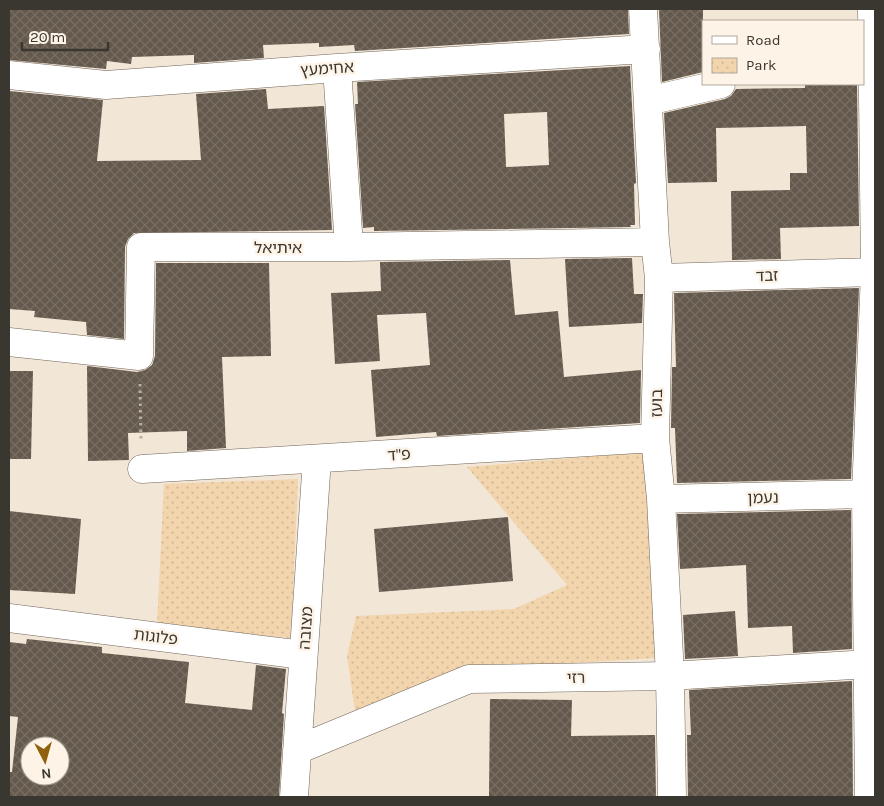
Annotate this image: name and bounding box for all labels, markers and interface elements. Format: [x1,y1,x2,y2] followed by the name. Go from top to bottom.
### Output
[22,20,109,52] scale bar
[702,20,864,85] legend
[30,28,65,46] text: 20 m
[746,31,781,49] text: Road
[746,56,776,74] text: Park
[300,57,355,80] street label: אחימעץ
[254,238,302,257] street label: איתיאל
[755,266,779,285] street label: זבד
[647,388,666,418] street label: בועז
[387,444,411,465] street label: פ"ד
[747,488,779,507] street label: נעמן
[295,606,316,650] street label: מצובה
[133,624,179,649] street label: פלוגות
[567,668,585,687] street label: רזי
[20,736,70,786] north arrow
[40,764,52,782] text: N

